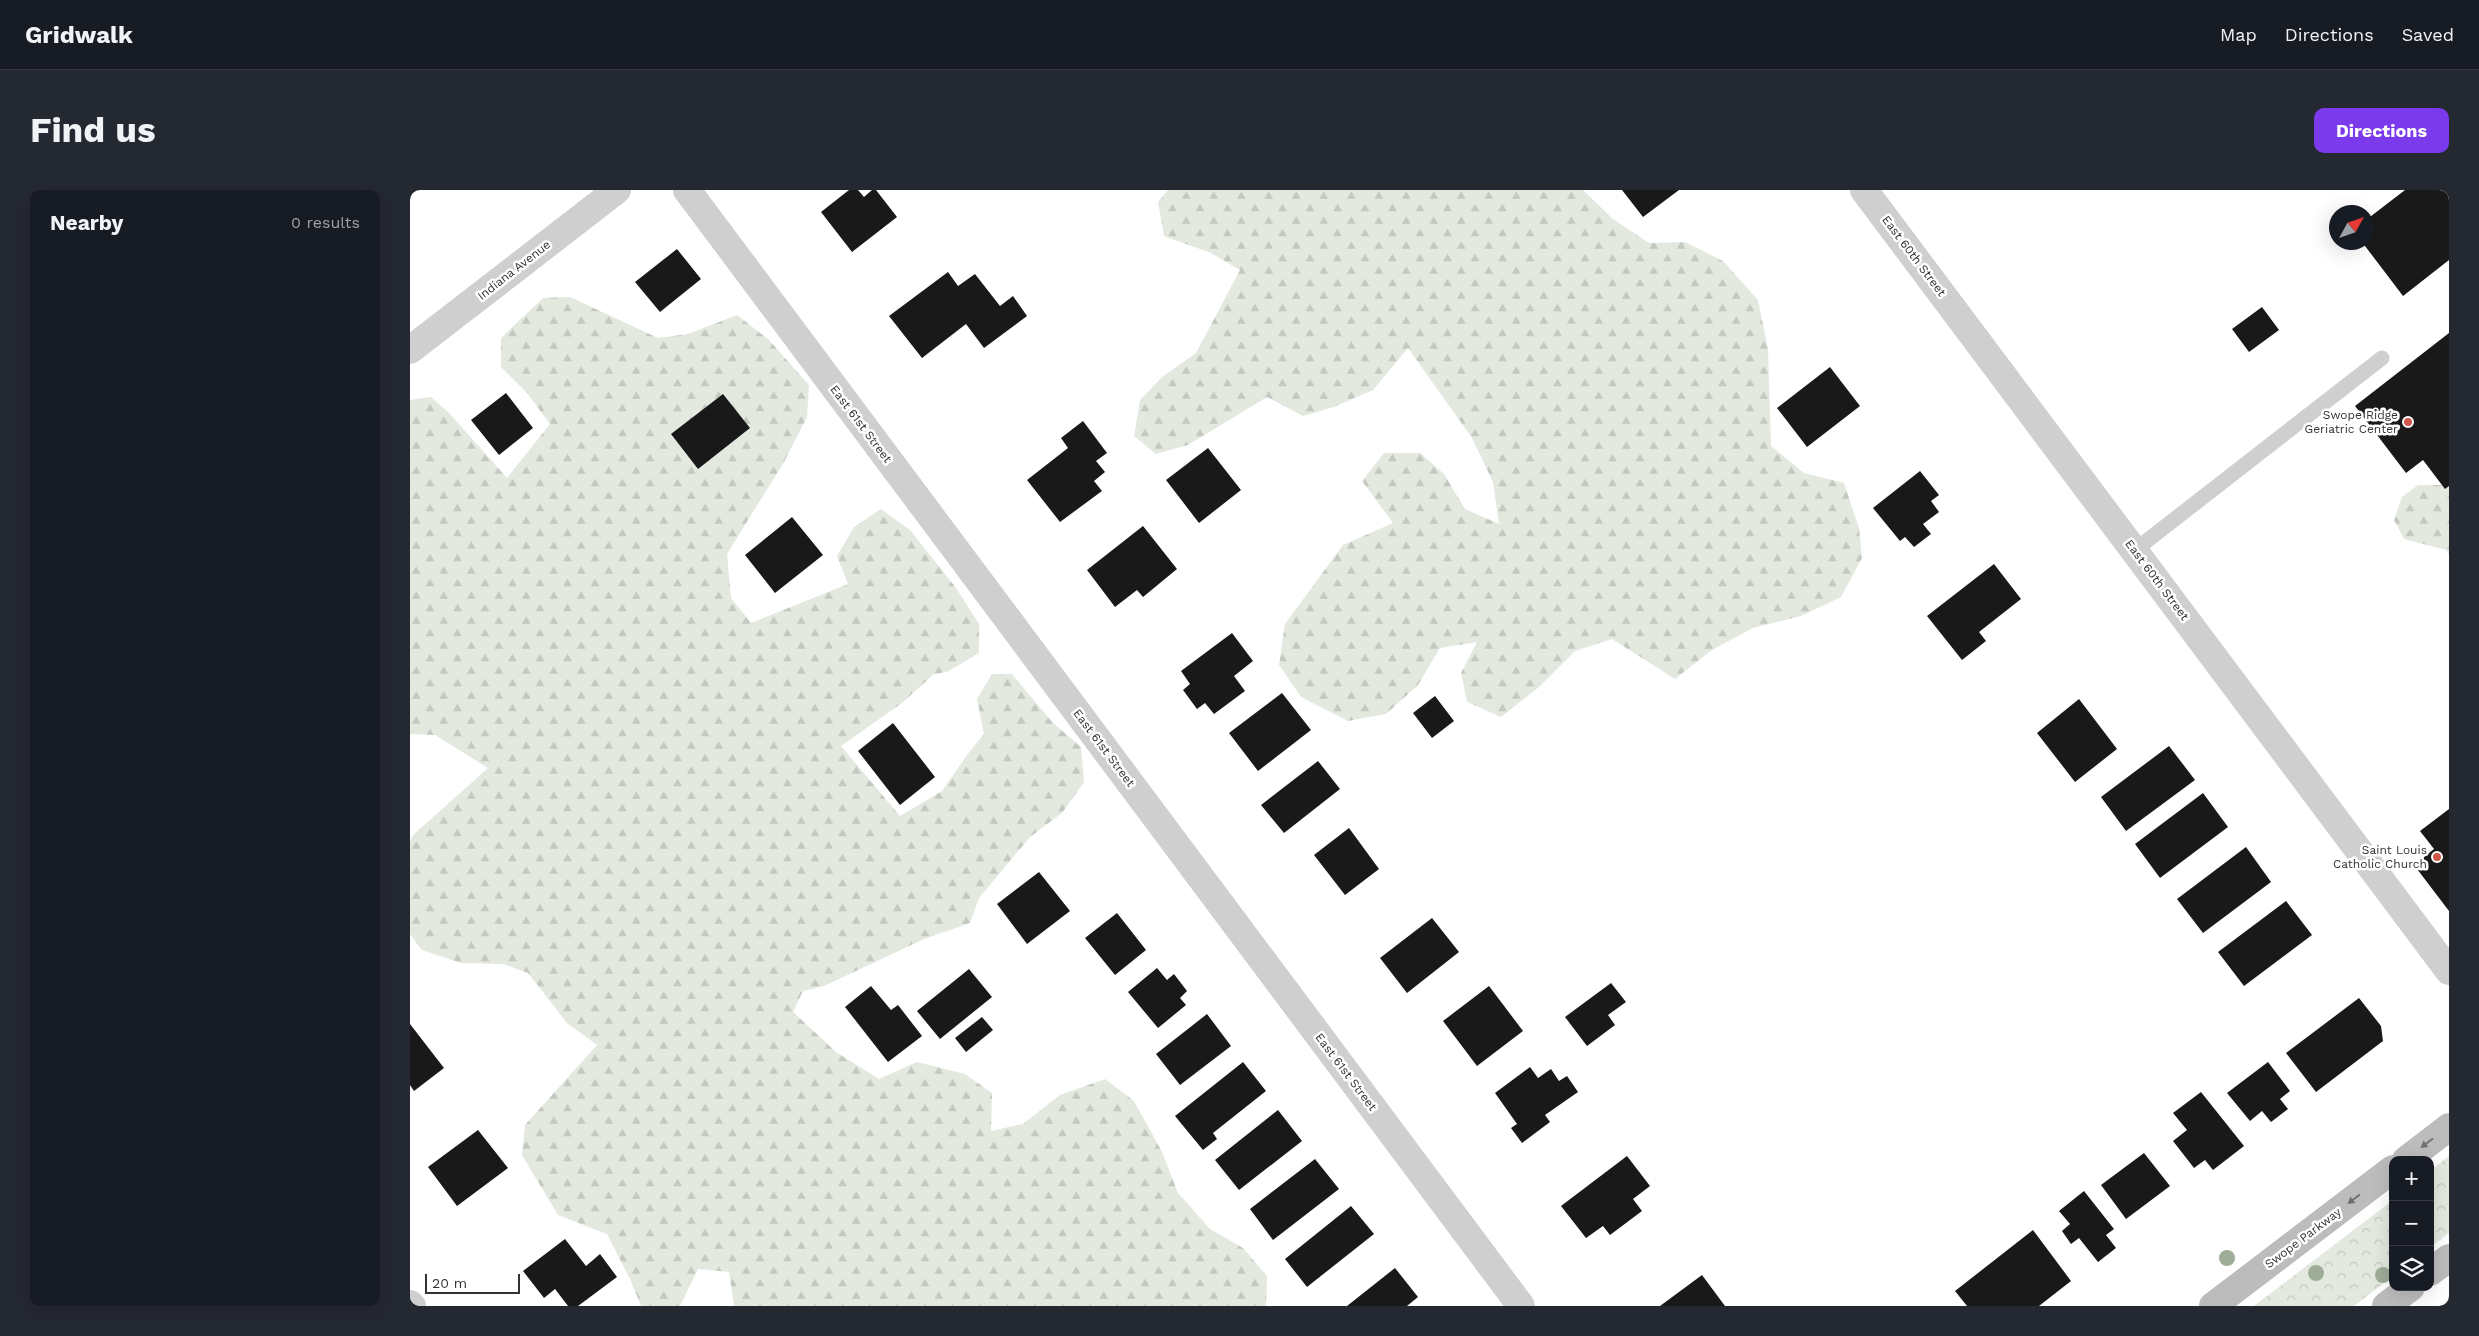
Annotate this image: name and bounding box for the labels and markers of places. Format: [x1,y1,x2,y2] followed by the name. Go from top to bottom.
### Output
[2304,408,2398,436] place label: Swope Ridge Geriatric Center
[2402,416,2414,428] marker: Swope Ridge Geriatric Center
[2333,843,2427,871] place label: Saint Louis Catholic Church
[2431,851,2443,863] marker: Saint Louis Catholic Church

